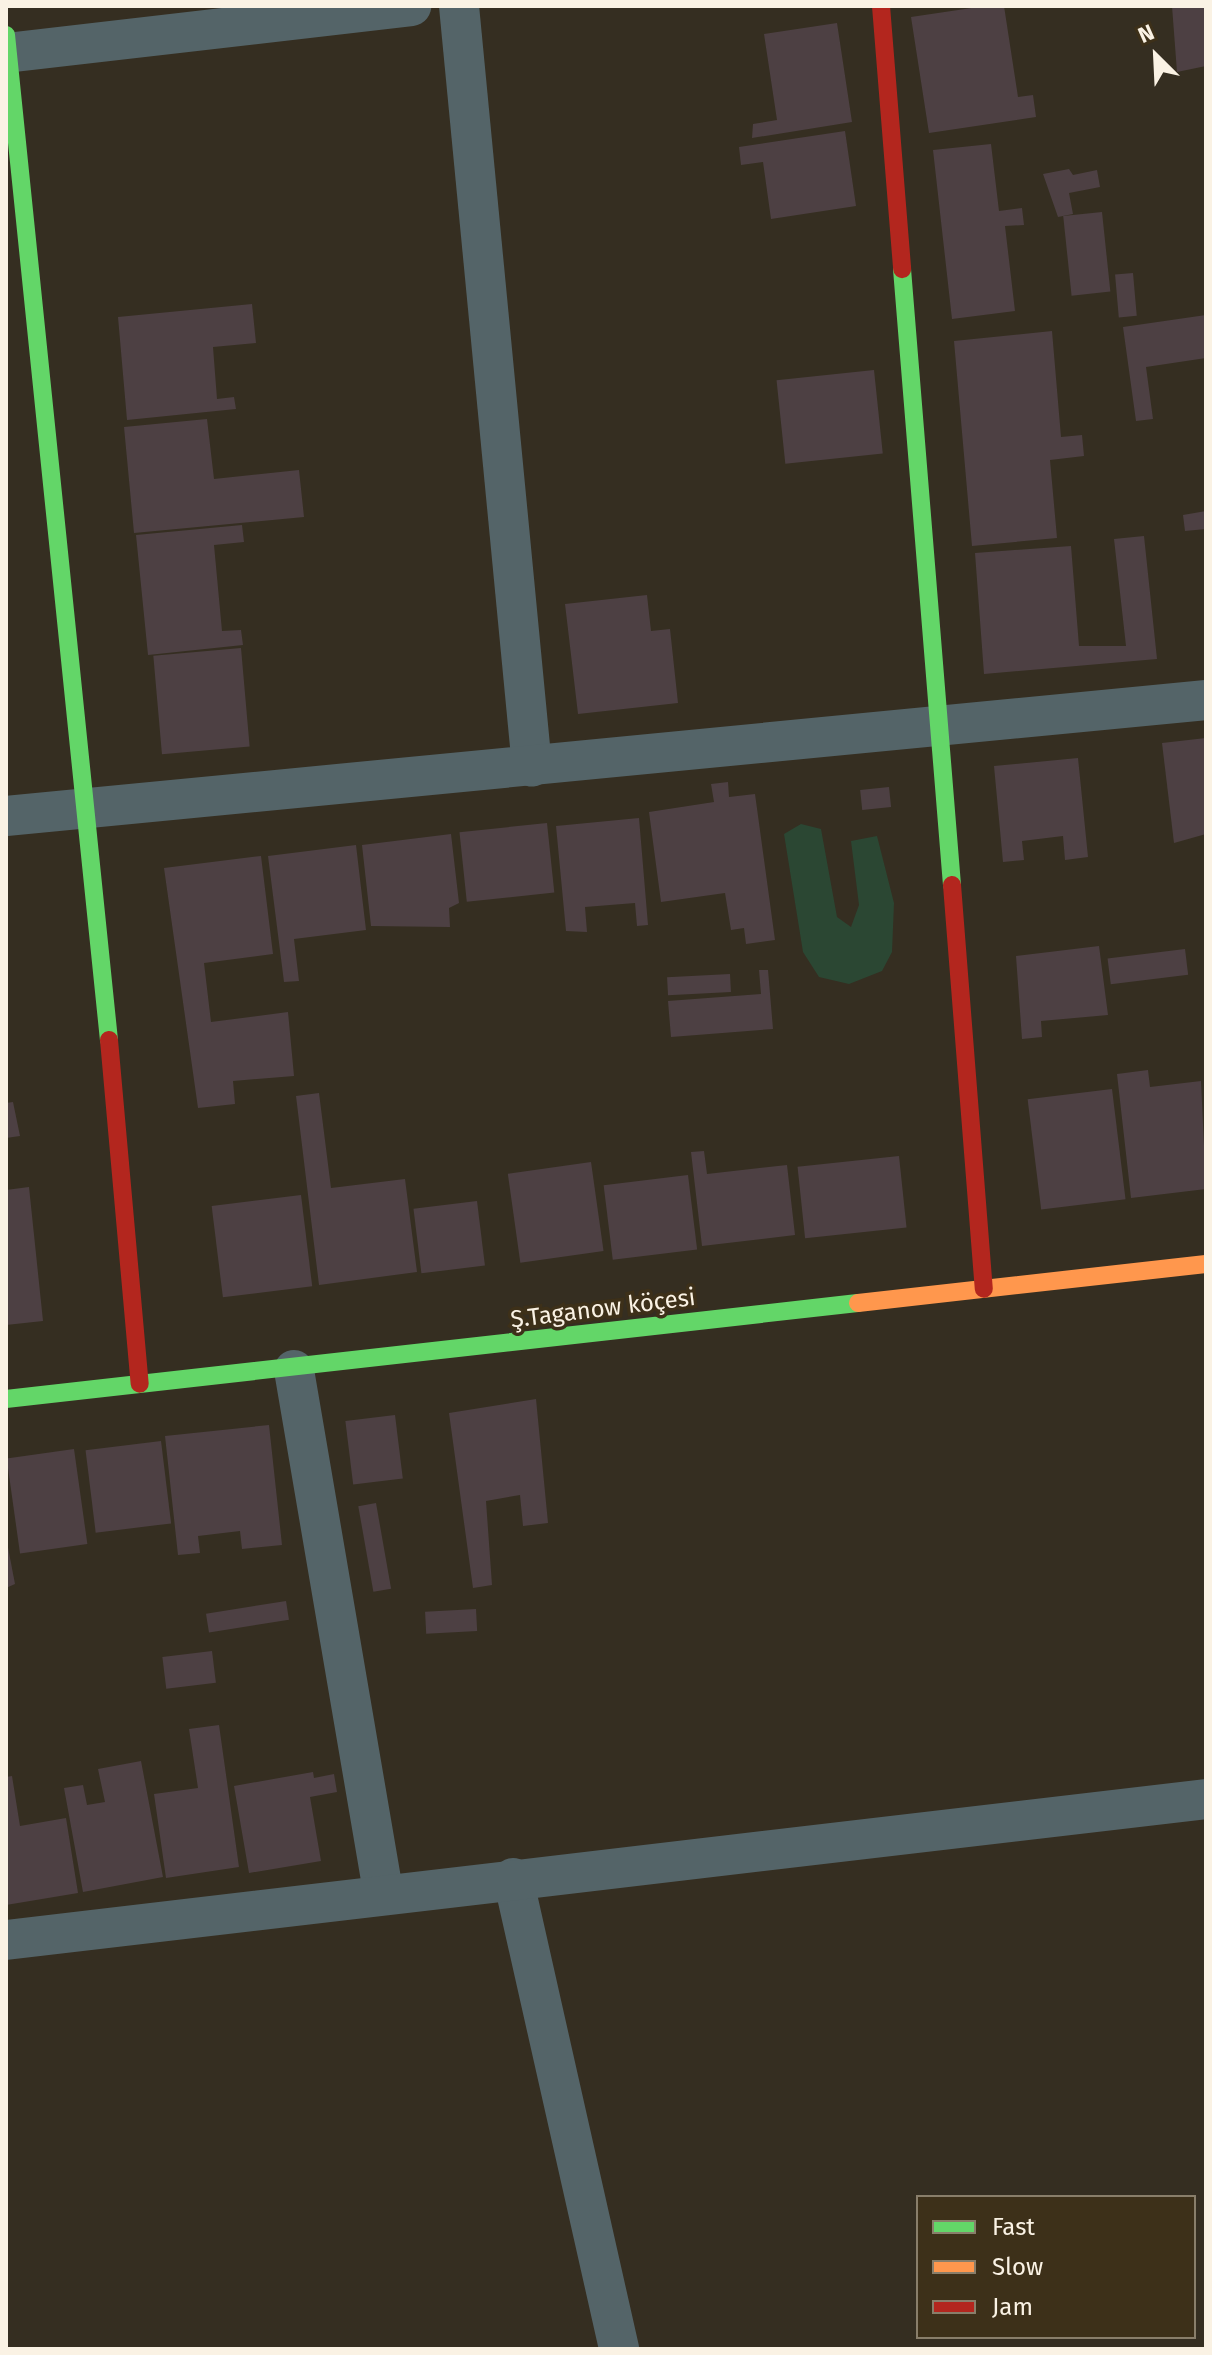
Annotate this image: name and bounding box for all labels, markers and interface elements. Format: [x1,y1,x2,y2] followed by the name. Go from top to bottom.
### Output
[1116,16,1196,96] north arrow
[1134,18,1158,49] text: N
[509,1283,697,1335] street label: Ş.Taganow köçesi
[916,2195,1196,2339] legend
[992,2213,1035,2241] text: Fast
[992,2253,1043,2281] text: Slow
[992,2293,1033,2321] text: Jam

